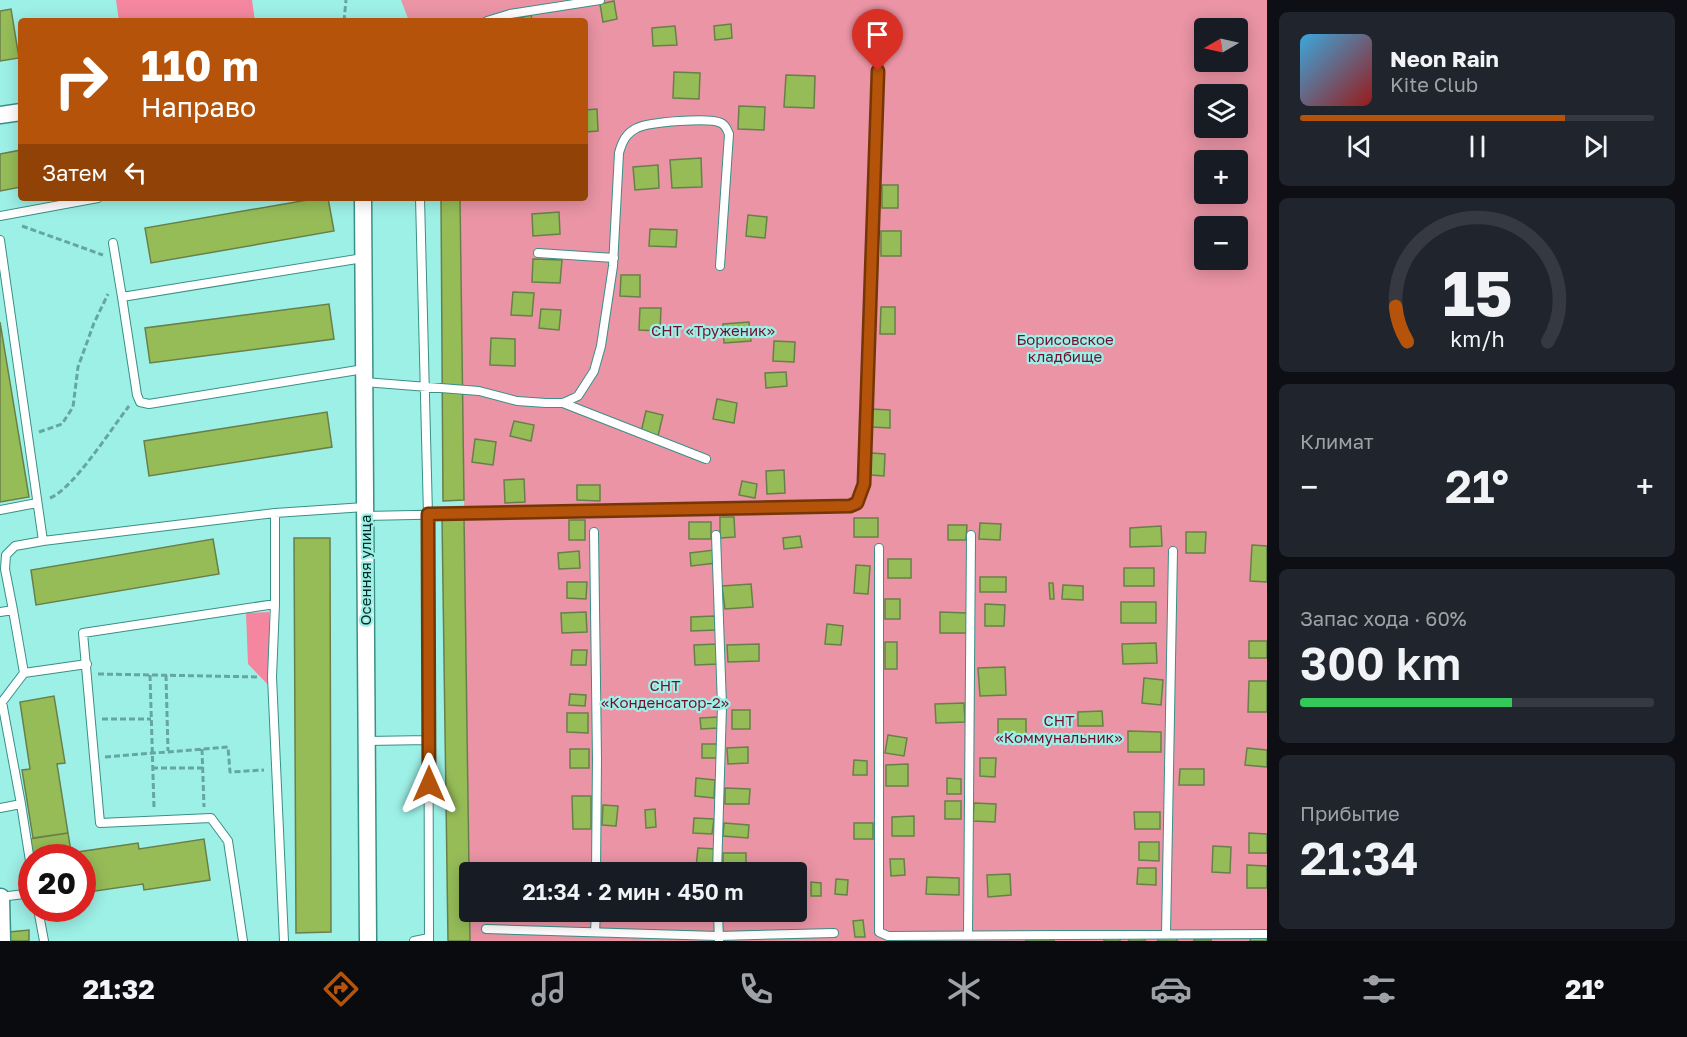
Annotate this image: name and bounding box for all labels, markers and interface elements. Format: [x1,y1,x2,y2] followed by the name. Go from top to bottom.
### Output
[852,9,903,71] pin
[861,18,894,51] icon: arrive
[1194,18,1248,72] north arrow
[1194,18,1248,270] map controls
[141,40,259,90] text: 110 m
[42,42,120,120] icon: right
[1390,45,1499,72] text: Neon Rain
[1390,72,1478,96] text: Kite Club
[1194,84,1248,138] button: layers
[141,91,256,123] text: Направо
[1343,130,1376,163] icon: previous
[1461,130,1494,163] icon: pause
[1579,130,1612,163] icon: next
[1194,150,1248,204] button: +
[119,156,152,189] icon: left
[42,159,107,186] text: Затем
[1194,216,1248,270] button: −
[1442,255,1512,330] text: 15
[651,321,775,339] park label: СНТ «Труженик»
[1450,326,1504,352] text: km/h
[1016,330,1114,365] park label: Борисовское кладбище
[1300,429,1374,453] text: Климат
[1445,459,1509,513] text: 21°
[1300,467,1318,506] text: −
[1636,467,1654,506] text: +
[356,514,374,626] street label: Осенняя улица
[1300,606,1467,630] text: Запас хода · 60%
[1300,636,1461,690] text: 300 km
[601,676,729,711] park label: СНТ «Конденсатор-2»
[996,711,1122,746] park label: СНТ «Коммунальник»
[397,752,461,816] position arrow
[1300,801,1400,825] text: Прибытие
[1300,831,1419,885] text: 21:34
[18,844,96,922] speed limit sign: 20
[523,878,744,905] text: 21:34 · 2 мин · 450 m
[320,968,362,1010] icon: directions
[528,968,570,1010] icon: music
[735,968,777,1010] icon: phone
[943,968,985,1010] icon: climate
[1150,968,1192,1010] icon: car
[1358,968,1400,1010] icon: filters
[83,973,155,1005] text: 21:32
[1565,973,1604,1005] text: 21°

